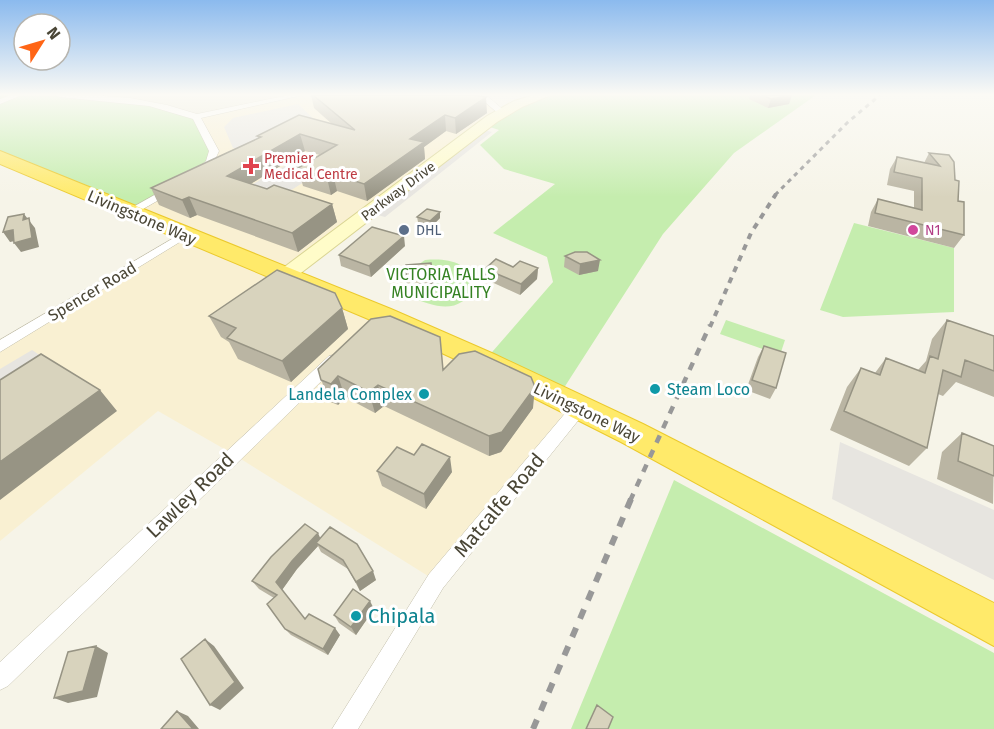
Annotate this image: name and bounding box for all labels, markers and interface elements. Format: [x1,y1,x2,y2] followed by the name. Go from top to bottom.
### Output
[12,12,72,72] north arrow
[43,23,64,43] text: N
[264,150,358,183] place label: Premier Medical Centre
[242,157,260,175] marker: Premier Medical Centre
[358,158,439,225] street label: Parkway Drive
[85,186,199,249] street label: Livingstone Way
[416,222,442,239] place label: DHL
[925,222,941,239] place label: N1
[397,223,411,237] marker: DHL
[906,223,920,237] marker: N1
[45,258,140,325] street label: Spencer Road
[386,265,496,302] park label: VICTORIA FALLS MUNICIPALITY
[530,378,643,447] street label: Livingstone Way
[667,380,750,399] place label: Steam Loco
[648,382,662,396] marker: Steam Loco
[288,385,412,404] place label: Landela Complex
[417,387,431,401] marker: Landela Complex
[141,447,239,543] street label: Lawley Road
[449,448,549,562] street label: Matcalfe Road
[368,604,435,628] place label: Chipala
[349,609,363,623] marker: Chipala

